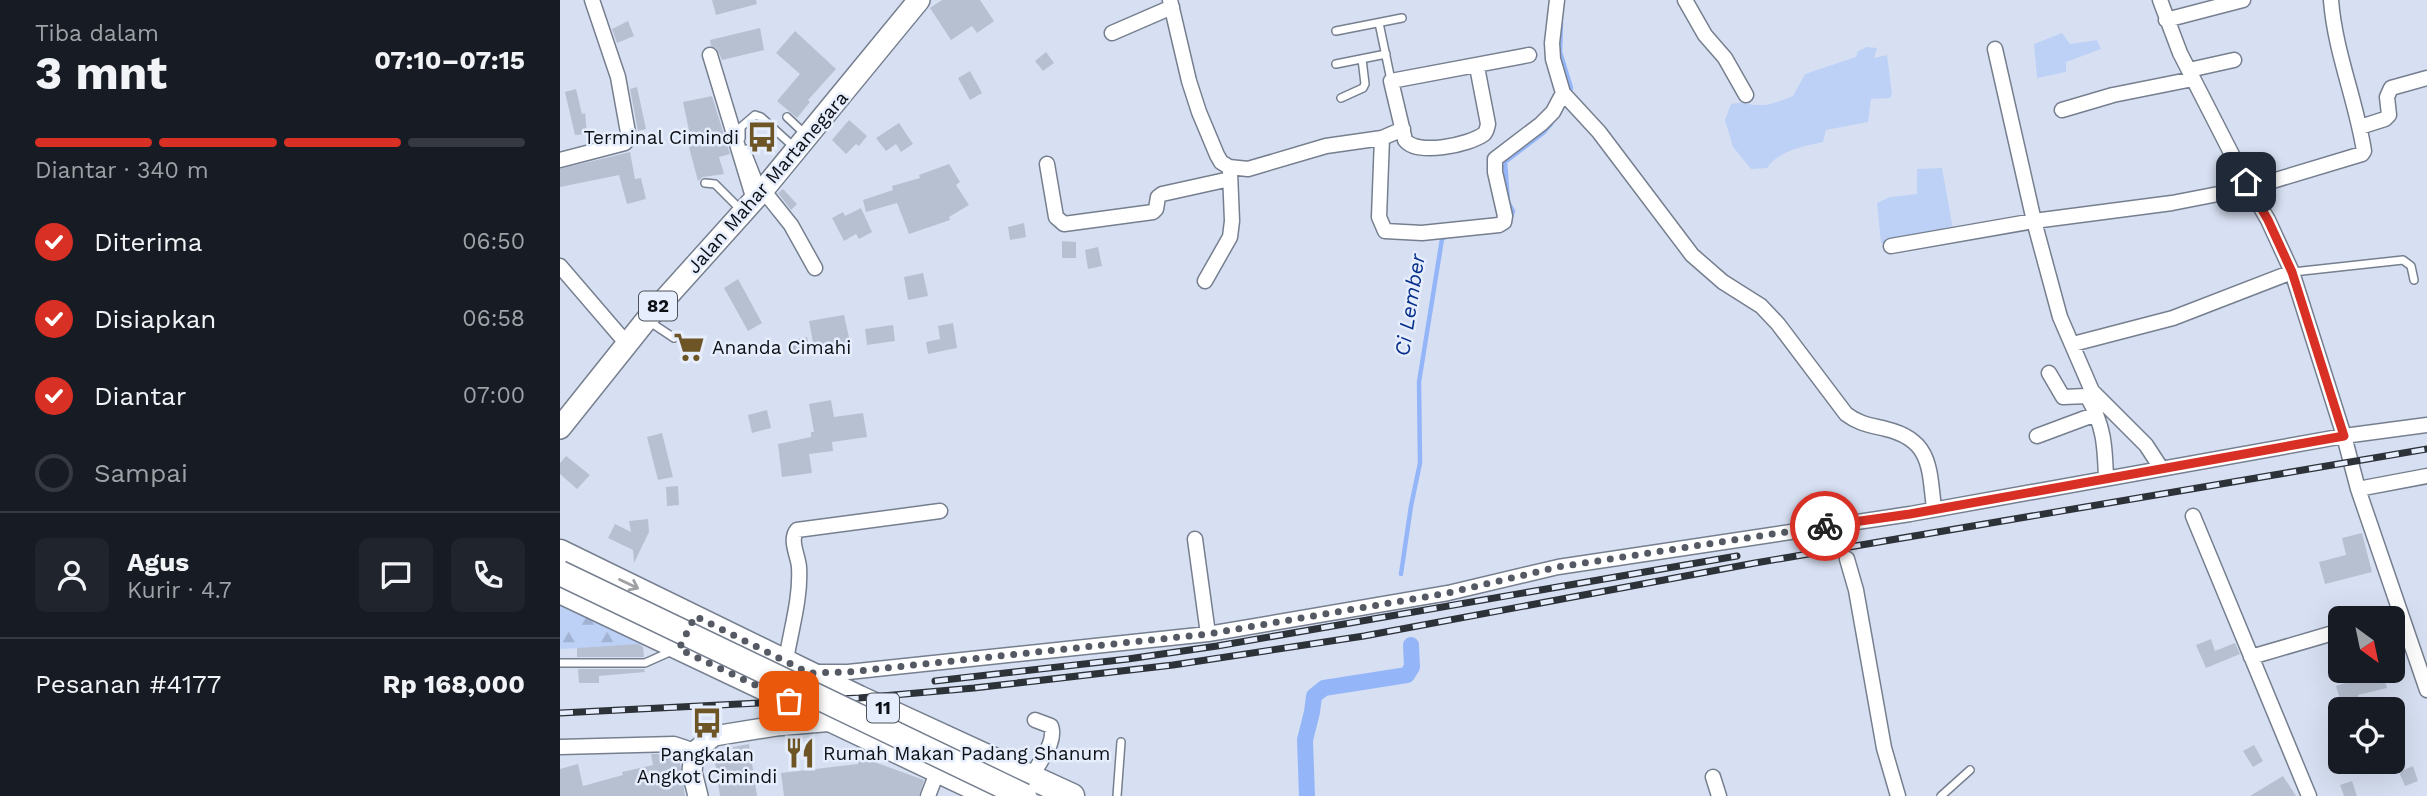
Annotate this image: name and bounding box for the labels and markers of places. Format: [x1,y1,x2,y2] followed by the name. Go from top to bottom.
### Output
[745,120,779,154] bus stop icon: Terminal Cimindi
[584,126,739,149] place label: Terminal Cimindi
[2216,152,2276,212] pin
[672,330,706,364] supermarket icon: Ananda Cimahi
[712,336,851,359] place label: Ananda Cimahi
[759,671,819,731] pin
[690,706,724,740] bus stop icon: Pangkalan Angkot Cimindi
[783,736,817,770] restaurant icon: Rumah Makan Padang Shanum
[823,742,1110,765] place label: Rumah Makan Padang Shanum
[637,743,777,788] place label: Pangkalan Angkot Cimindi

